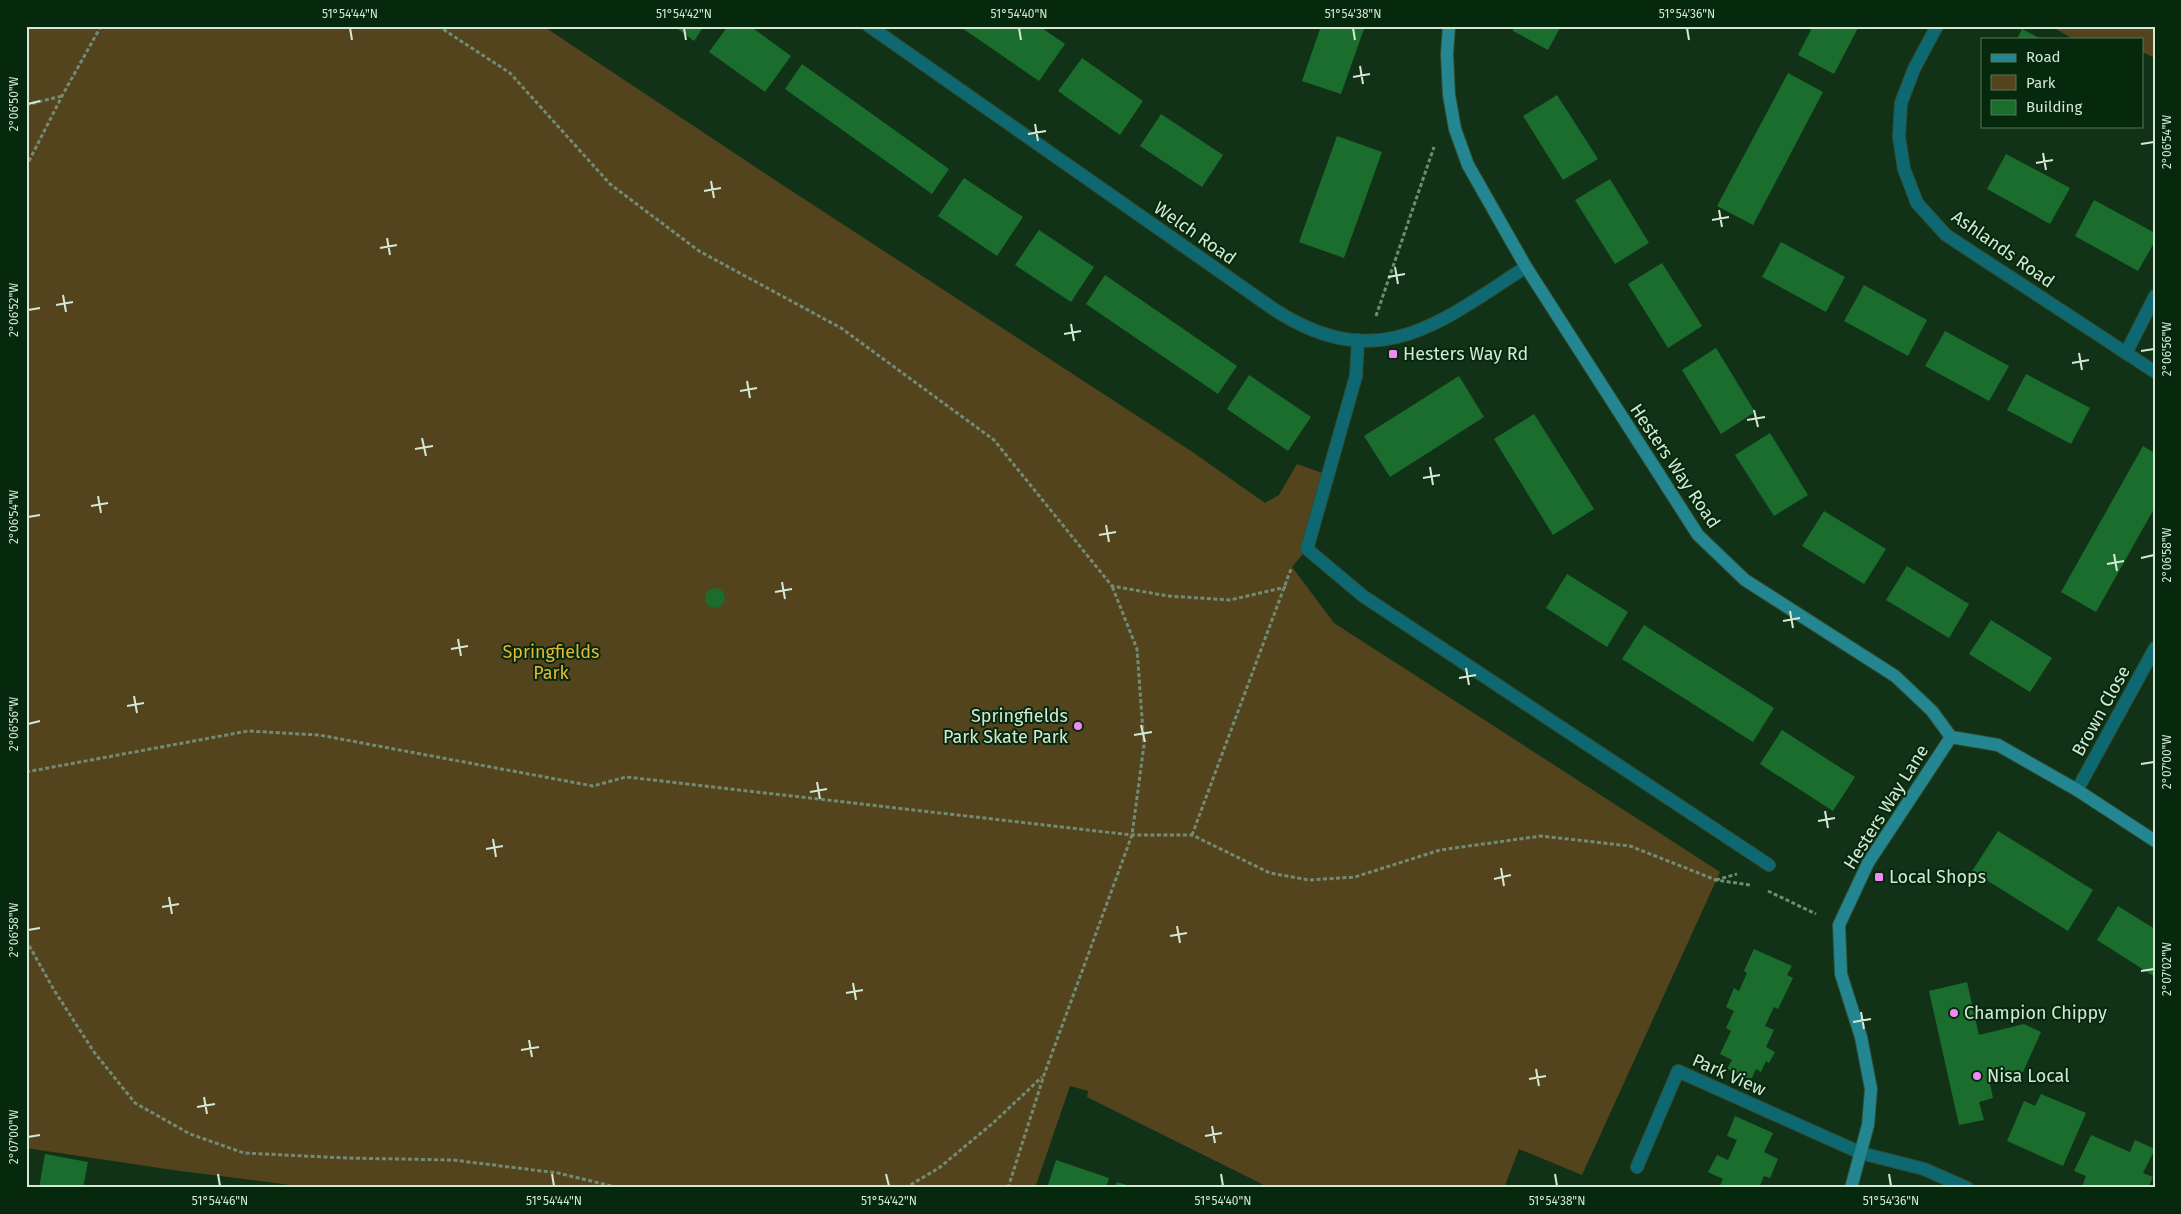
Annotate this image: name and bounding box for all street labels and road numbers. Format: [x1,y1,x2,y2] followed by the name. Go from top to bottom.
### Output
[1150,197,1240,269] street label: Welch Road
[1947,206,2059,292] street label: Ashlands Road
[1625,400,1725,532] street label: Hesters Way Road
[2067,662,2135,760] street label: Brown Close
[1839,741,1933,873] street label: Hesters Way Lane
[1689,1049,1769,1101] street label: Park View

